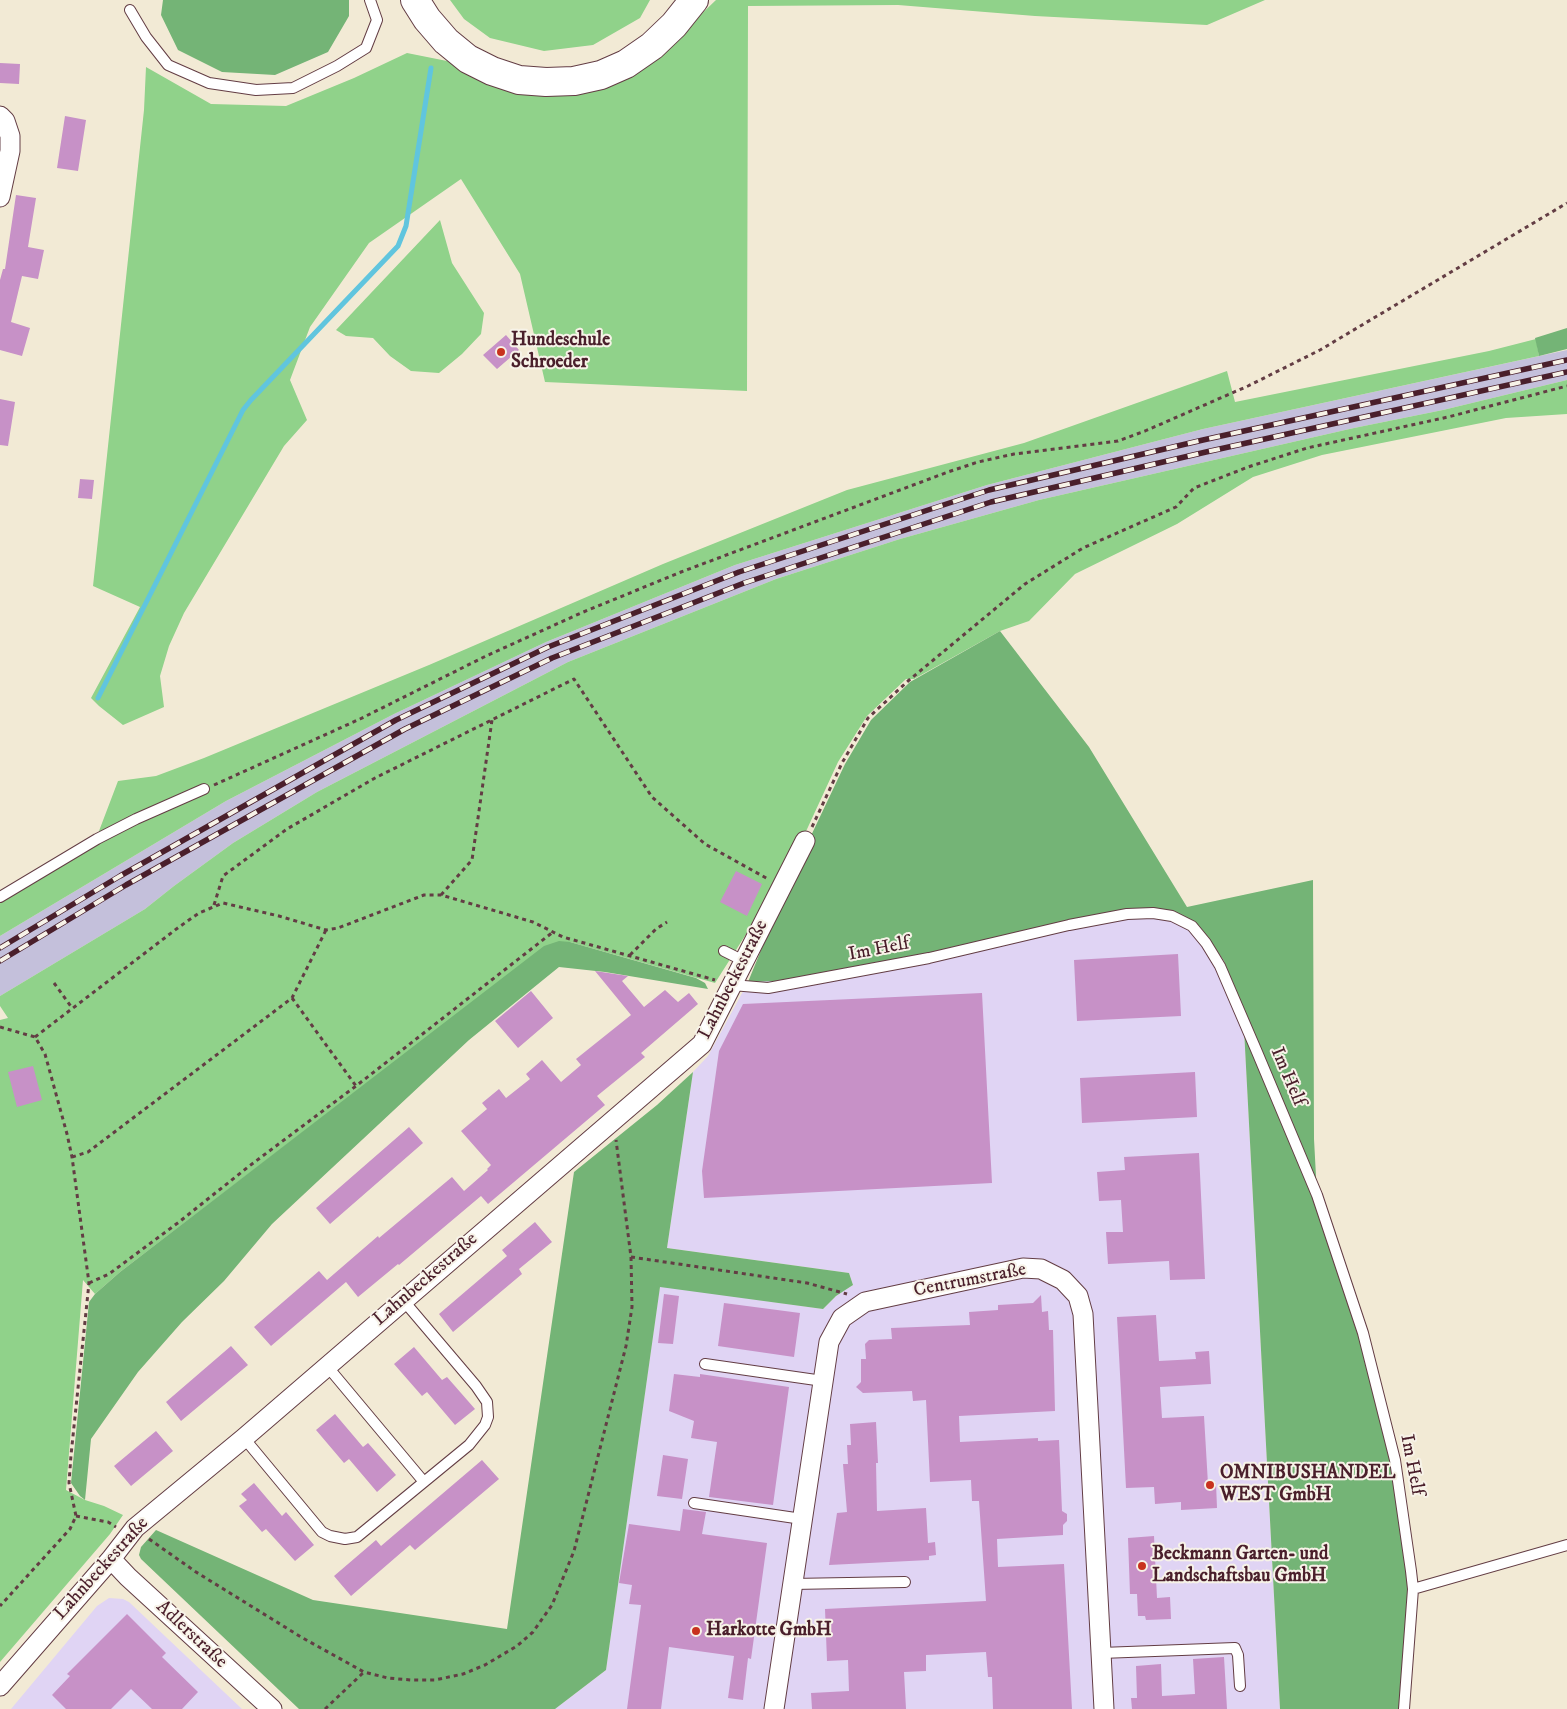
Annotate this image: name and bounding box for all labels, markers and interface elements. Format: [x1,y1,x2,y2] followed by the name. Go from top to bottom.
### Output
[511,330,610,374] place label: Hundeschule Schroeder
[495,346,507,358] marker: Hundeschule Schroeder
[694,917,774,1043] street label: Lahnbeckestraße
[847,933,911,967] street label: Im Helf
[1264,1044,1310,1110] street label: Im Helf
[369,1229,483,1331] street label: Lahnbeckestraße
[912,1259,1028,1303] street label: Centrumstraße
[1394,1433,1428,1497] street label: Im Helf
[1220,1463,1395,1507] place label: OMNIBUSHANDEL WEST GmbH
[1204,1479,1216,1491] marker: OMNIBUSHANDEL WEST GmbH
[50,1513,154,1625] street label: Lahnbeckestraße
[1152,1544,1328,1588] place label: Beckmann Garten- und Landschaftsbau GmbH
[1136,1560,1148,1572] marker: Beckmann Garten- und Landschaftsbau GmbH
[151,1596,231,1674] street label: Adlerstraße
[706,1620,832,1642] place label: Harkotte GmbH
[690,1625,702,1637] marker: Harkotte GmbH

